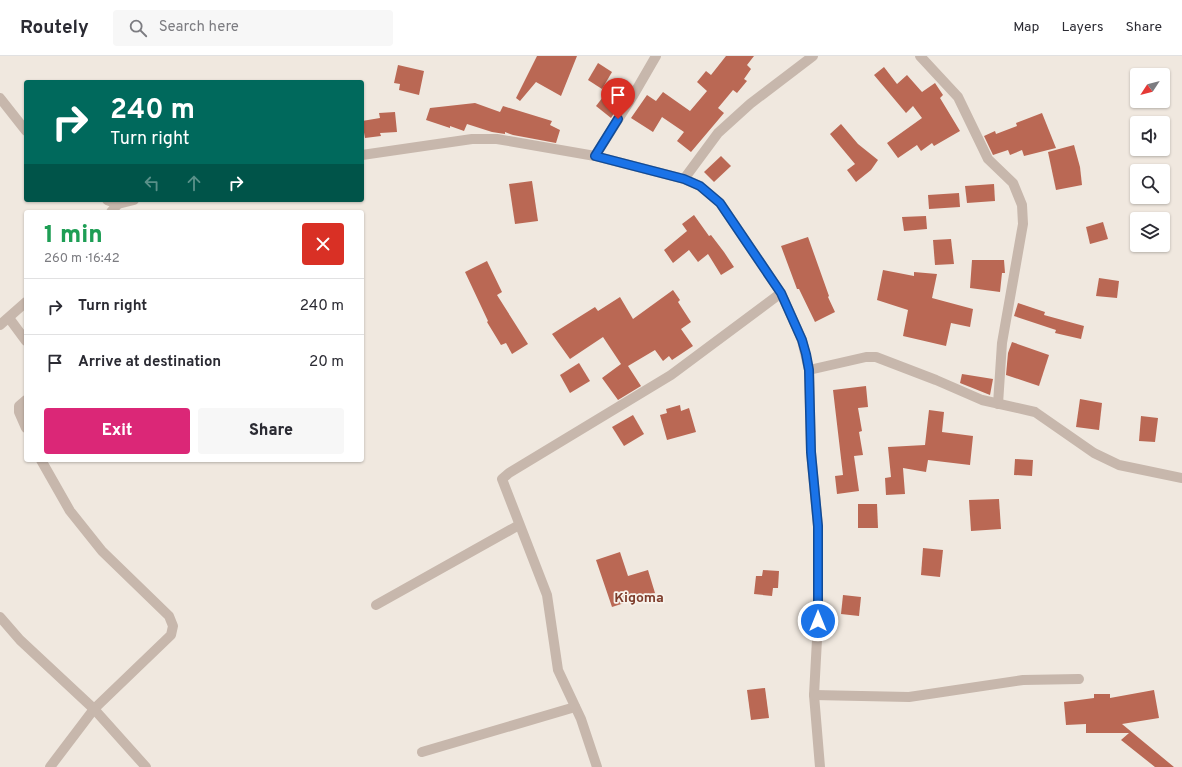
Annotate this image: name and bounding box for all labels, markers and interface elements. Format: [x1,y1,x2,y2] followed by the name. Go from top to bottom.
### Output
[113,10,393,46] search box
[20,16,89,40] text: Routely
[127,17,149,39] icon: search
[159,18,239,37] text: Search here
[1013,19,1039,36] text: Map
[1061,19,1103,36] text: Layers
[1125,19,1162,36] text: Share
[1130,68,1170,108] north arrow
[1130,68,1170,252] map controls
[601,78,635,119] pin
[607,84,629,106] icon: arrive
[110,93,195,129] text: 240 m
[44,96,96,148] icon: right
[1130,116,1170,156] button: sound
[110,128,190,151] text: Turn right
[1130,164,1170,204] button: search
[141,172,163,194] icon: left
[183,172,205,194] icon: ahead
[225,172,247,194] icon: right
[1130,212,1170,252] button: layers
[44,221,103,251] text: 1 min
[302,223,344,265] button: close
[44,251,120,267] text: 260 m · 16:42
[44,296,66,318] icon: right
[78,297,147,316] text: Turn right
[300,297,344,316] text: 240 m
[44,352,66,374] icon: arrive
[78,353,221,372] text: Arrive at destination
[309,353,344,372] text: 20 m
[44,408,190,454] button: Exit
[198,408,344,454] button: Share
[614,590,664,607] district label: Kigoma
[797,600,839,642] position arrow

